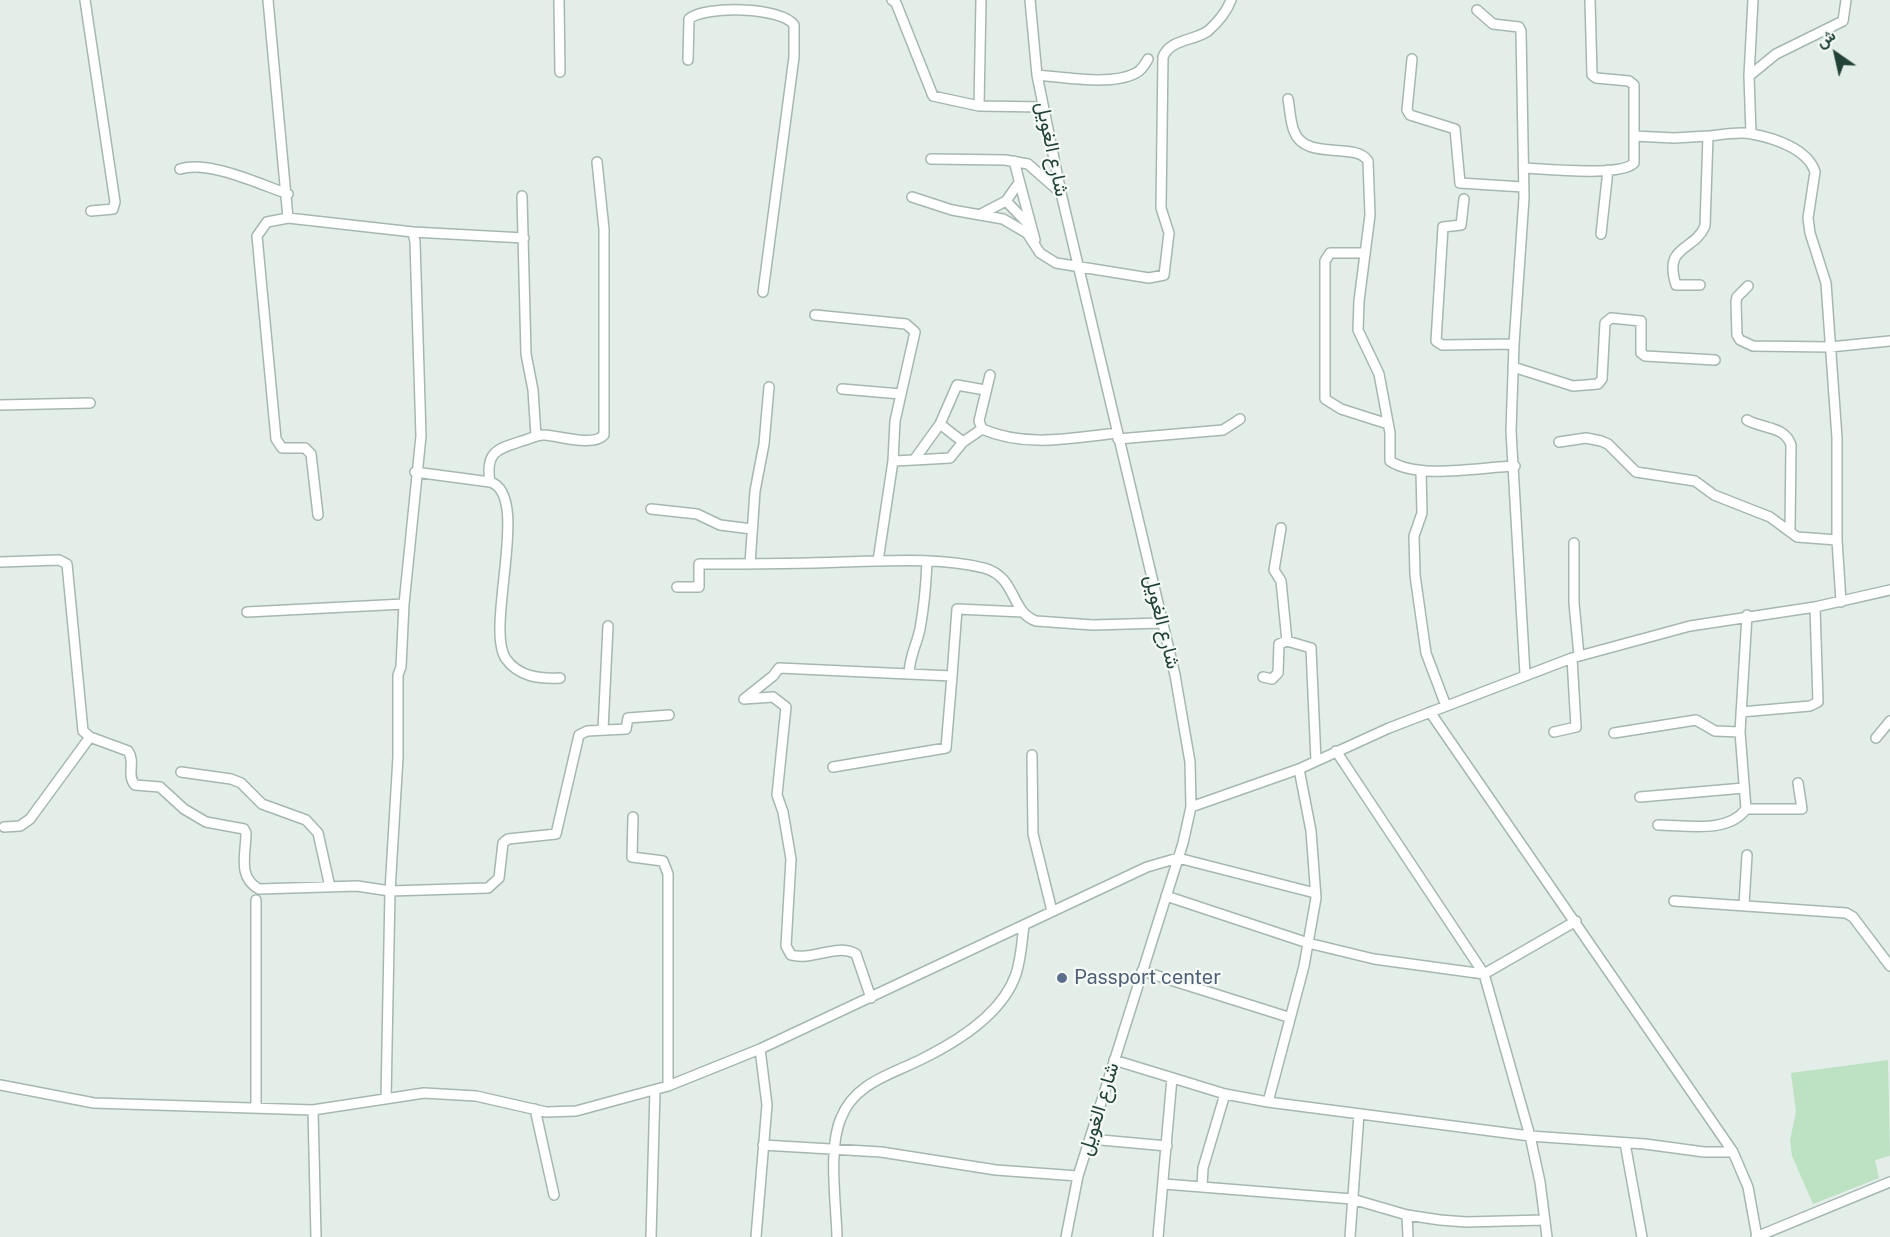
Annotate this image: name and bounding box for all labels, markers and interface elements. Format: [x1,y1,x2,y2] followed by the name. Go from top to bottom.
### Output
[1806,24,1866,84] north arrow
[1812,25,1839,52] text: ش
[1030,99,1074,199] street label: شارع الغويل
[1139,572,1185,672] street label: شارع الغويل
[1074,966,1221,990] place label: Passport center
[1055,971,1069,985] marker: Passport center
[1073,1060,1125,1158] street label: شارع الغويل

